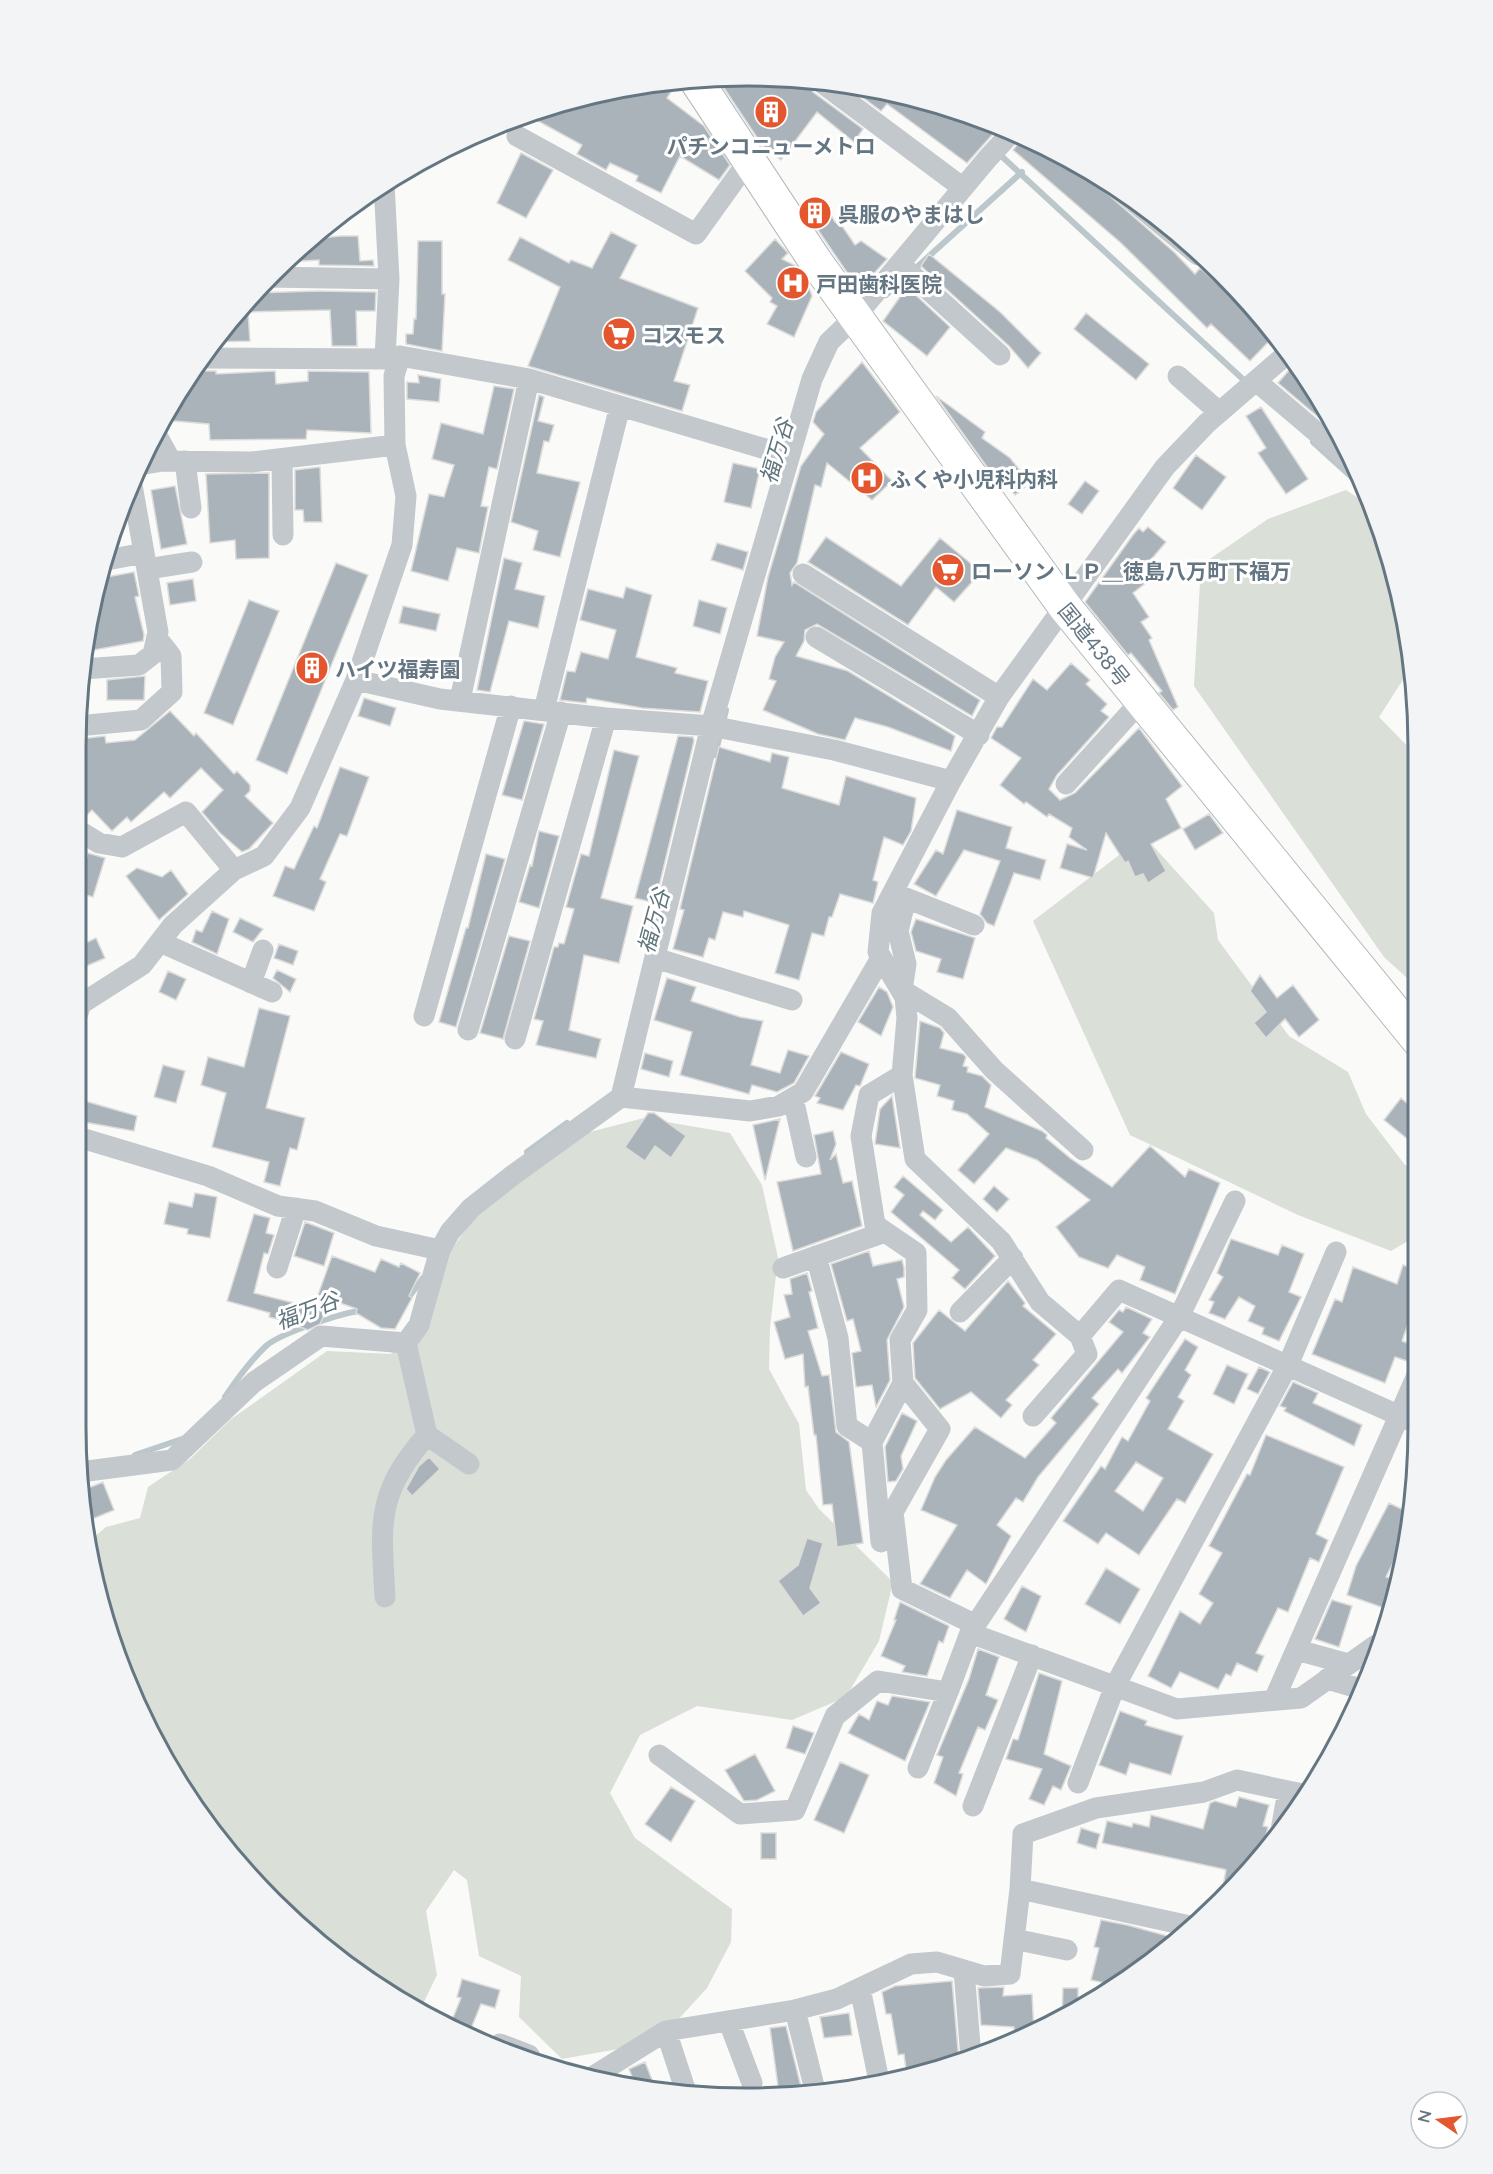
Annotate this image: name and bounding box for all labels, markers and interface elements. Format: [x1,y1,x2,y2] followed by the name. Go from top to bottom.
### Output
[753,94,789,130] building icon: パチンコニューメトロ
[666,133,876,158] place label: パチンコニューメトロ
[797,195,833,231] building icon: 呉服のやまはし
[838,201,985,226] place label: 呉服のやまはし
[775,265,811,301] hospital icon: 戸田歯科医院
[816,271,942,296] place label: 戸田歯科医院
[601,316,637,352] supermarket icon: コスモス
[642,322,726,347] place label: コスモス
[754,414,799,486] water label: 福万谷
[849,460,885,496] hospital icon: ふくや小児科内科
[890,466,1058,491] place label: ふくや小児科内科
[930,552,966,588] supermarket icon: ローソン ＬＰ＿徳島八万町下福万
[971,558,1291,583] place label: ローソン ＬＰ＿徳島八万町下福万
[1054,597,1136,691] street label: 国道438号
[294,650,330,686] building icon: ハイツ福寿園
[335,656,461,681] place label: ハイツ福寿園
[631,884,675,956] water label: 福万谷
[271,1285,345,1334] water label: 福万谷
[1409,2090,1469,2150] north arrow
[1413,2108,1435,2125] text: N

